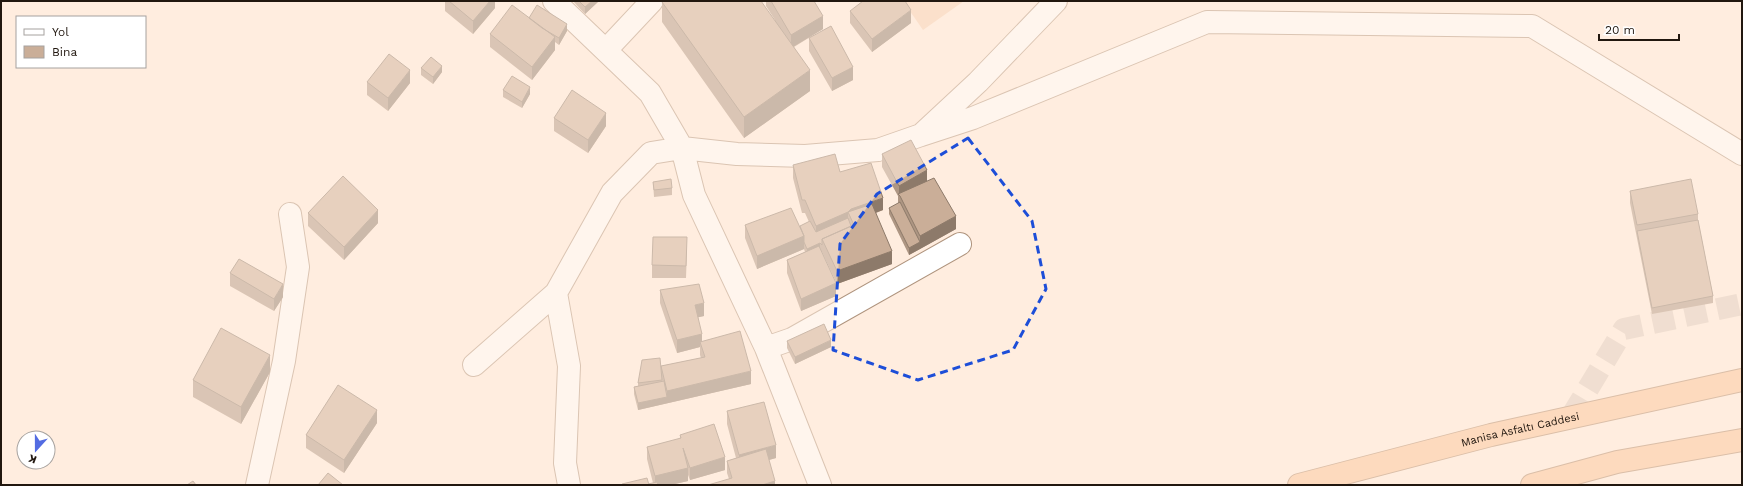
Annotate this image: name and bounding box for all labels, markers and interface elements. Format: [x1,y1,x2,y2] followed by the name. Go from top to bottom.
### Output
[16,16,146,68] legend
[1599,16,1679,42] scale bar
[1605,23,1635,37] text: 20 m
[52,25,69,39] text: Yol
[52,45,77,59] text: Bina
[1460,409,1580,449] street label: Manisa Asfaltı Caddesi
[16,430,56,470] north arrow
[26,451,38,466] text: K

